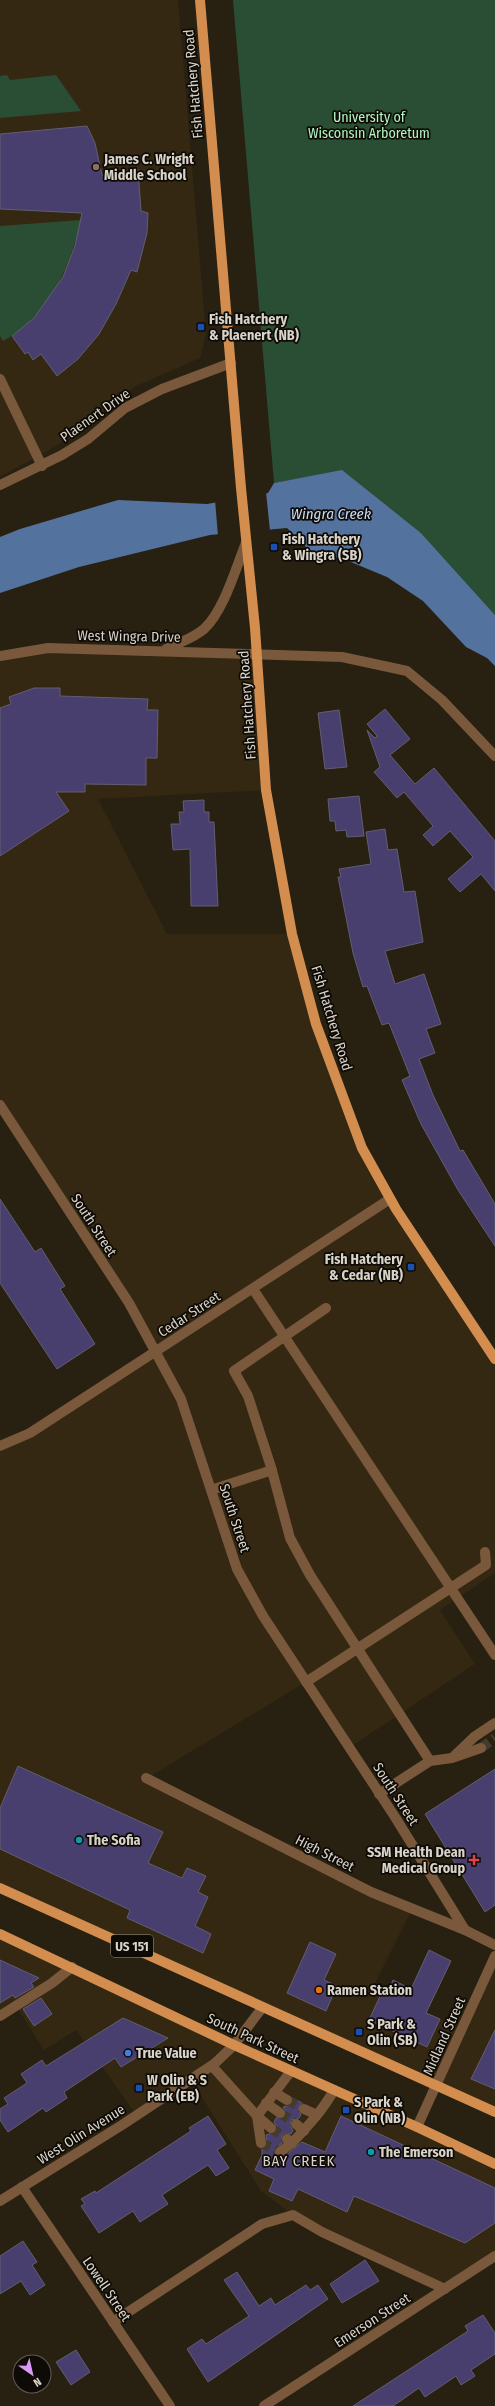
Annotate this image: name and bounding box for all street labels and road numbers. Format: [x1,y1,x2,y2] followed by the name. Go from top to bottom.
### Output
[180,29,207,139] street label: Fish Hatchery Road
[57,385,134,446] street label: Plaenert Drive
[77,627,181,646] street label: West Wingra Drive
[235,650,260,760] street label: Fish Hatchery Road
[307,963,356,1073] street label: Fish Hatchery Road
[67,1191,120,1260] street label: South Street
[155,1288,224,1341] street label: Cedar Street
[215,1482,254,1555] street label: South Street
[369,1760,422,1829] street label: South Street
[293,1831,357,1876] street label: High Street
[111,1935,153,1957] road number: US 151
[420,1994,469,2078] street label: Midland Street
[204,2010,302,2067] street label: South Park Street
[34,2101,128,2168] street label: West Olin Avenue
[79,2254,135,2325] street label: Lowell Street
[331,2289,414,2351] street label: Emerson Street

